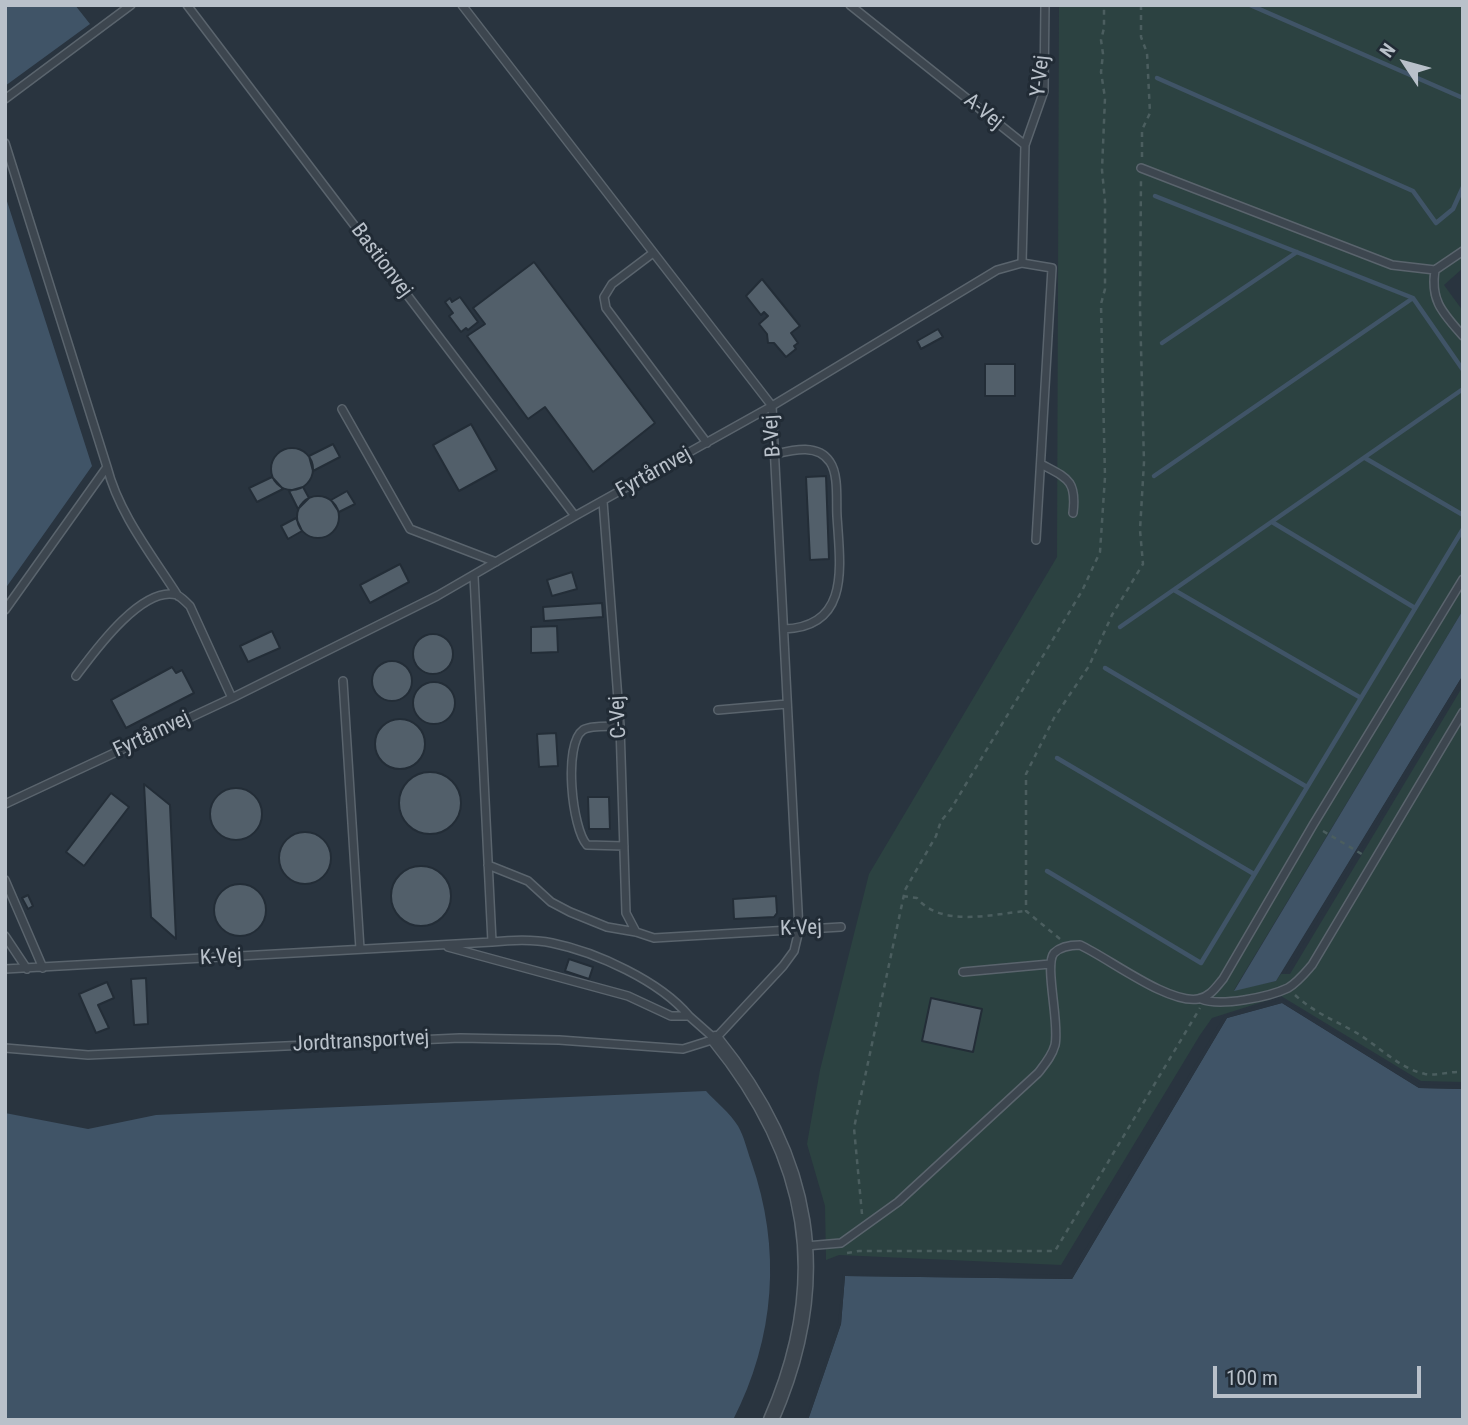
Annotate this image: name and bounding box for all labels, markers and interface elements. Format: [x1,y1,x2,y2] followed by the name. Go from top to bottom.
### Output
[1370,28,1440,98] north arrow
[1375,39,1400,62] text: N
[1026,54,1056,98] street label: Y-Vej
[958,89,1008,135] street label: A-Vej
[345,219,417,303] street label: Bastionvej
[759,414,787,458] street label: B-Vej
[612,442,696,504] street label: Fyrtårnvej
[605,695,633,739] street label: C-Vej
[110,706,194,764] street label: Fyrtårnvej
[780,916,822,942] street label: K-Vej
[199,944,243,972] street label: K-Vej
[292,1026,430,1058] street label: Jordtransportvej
[1216,1352,1424,1396] scale bar
[1226,1366,1278,1390] text: 100 m

